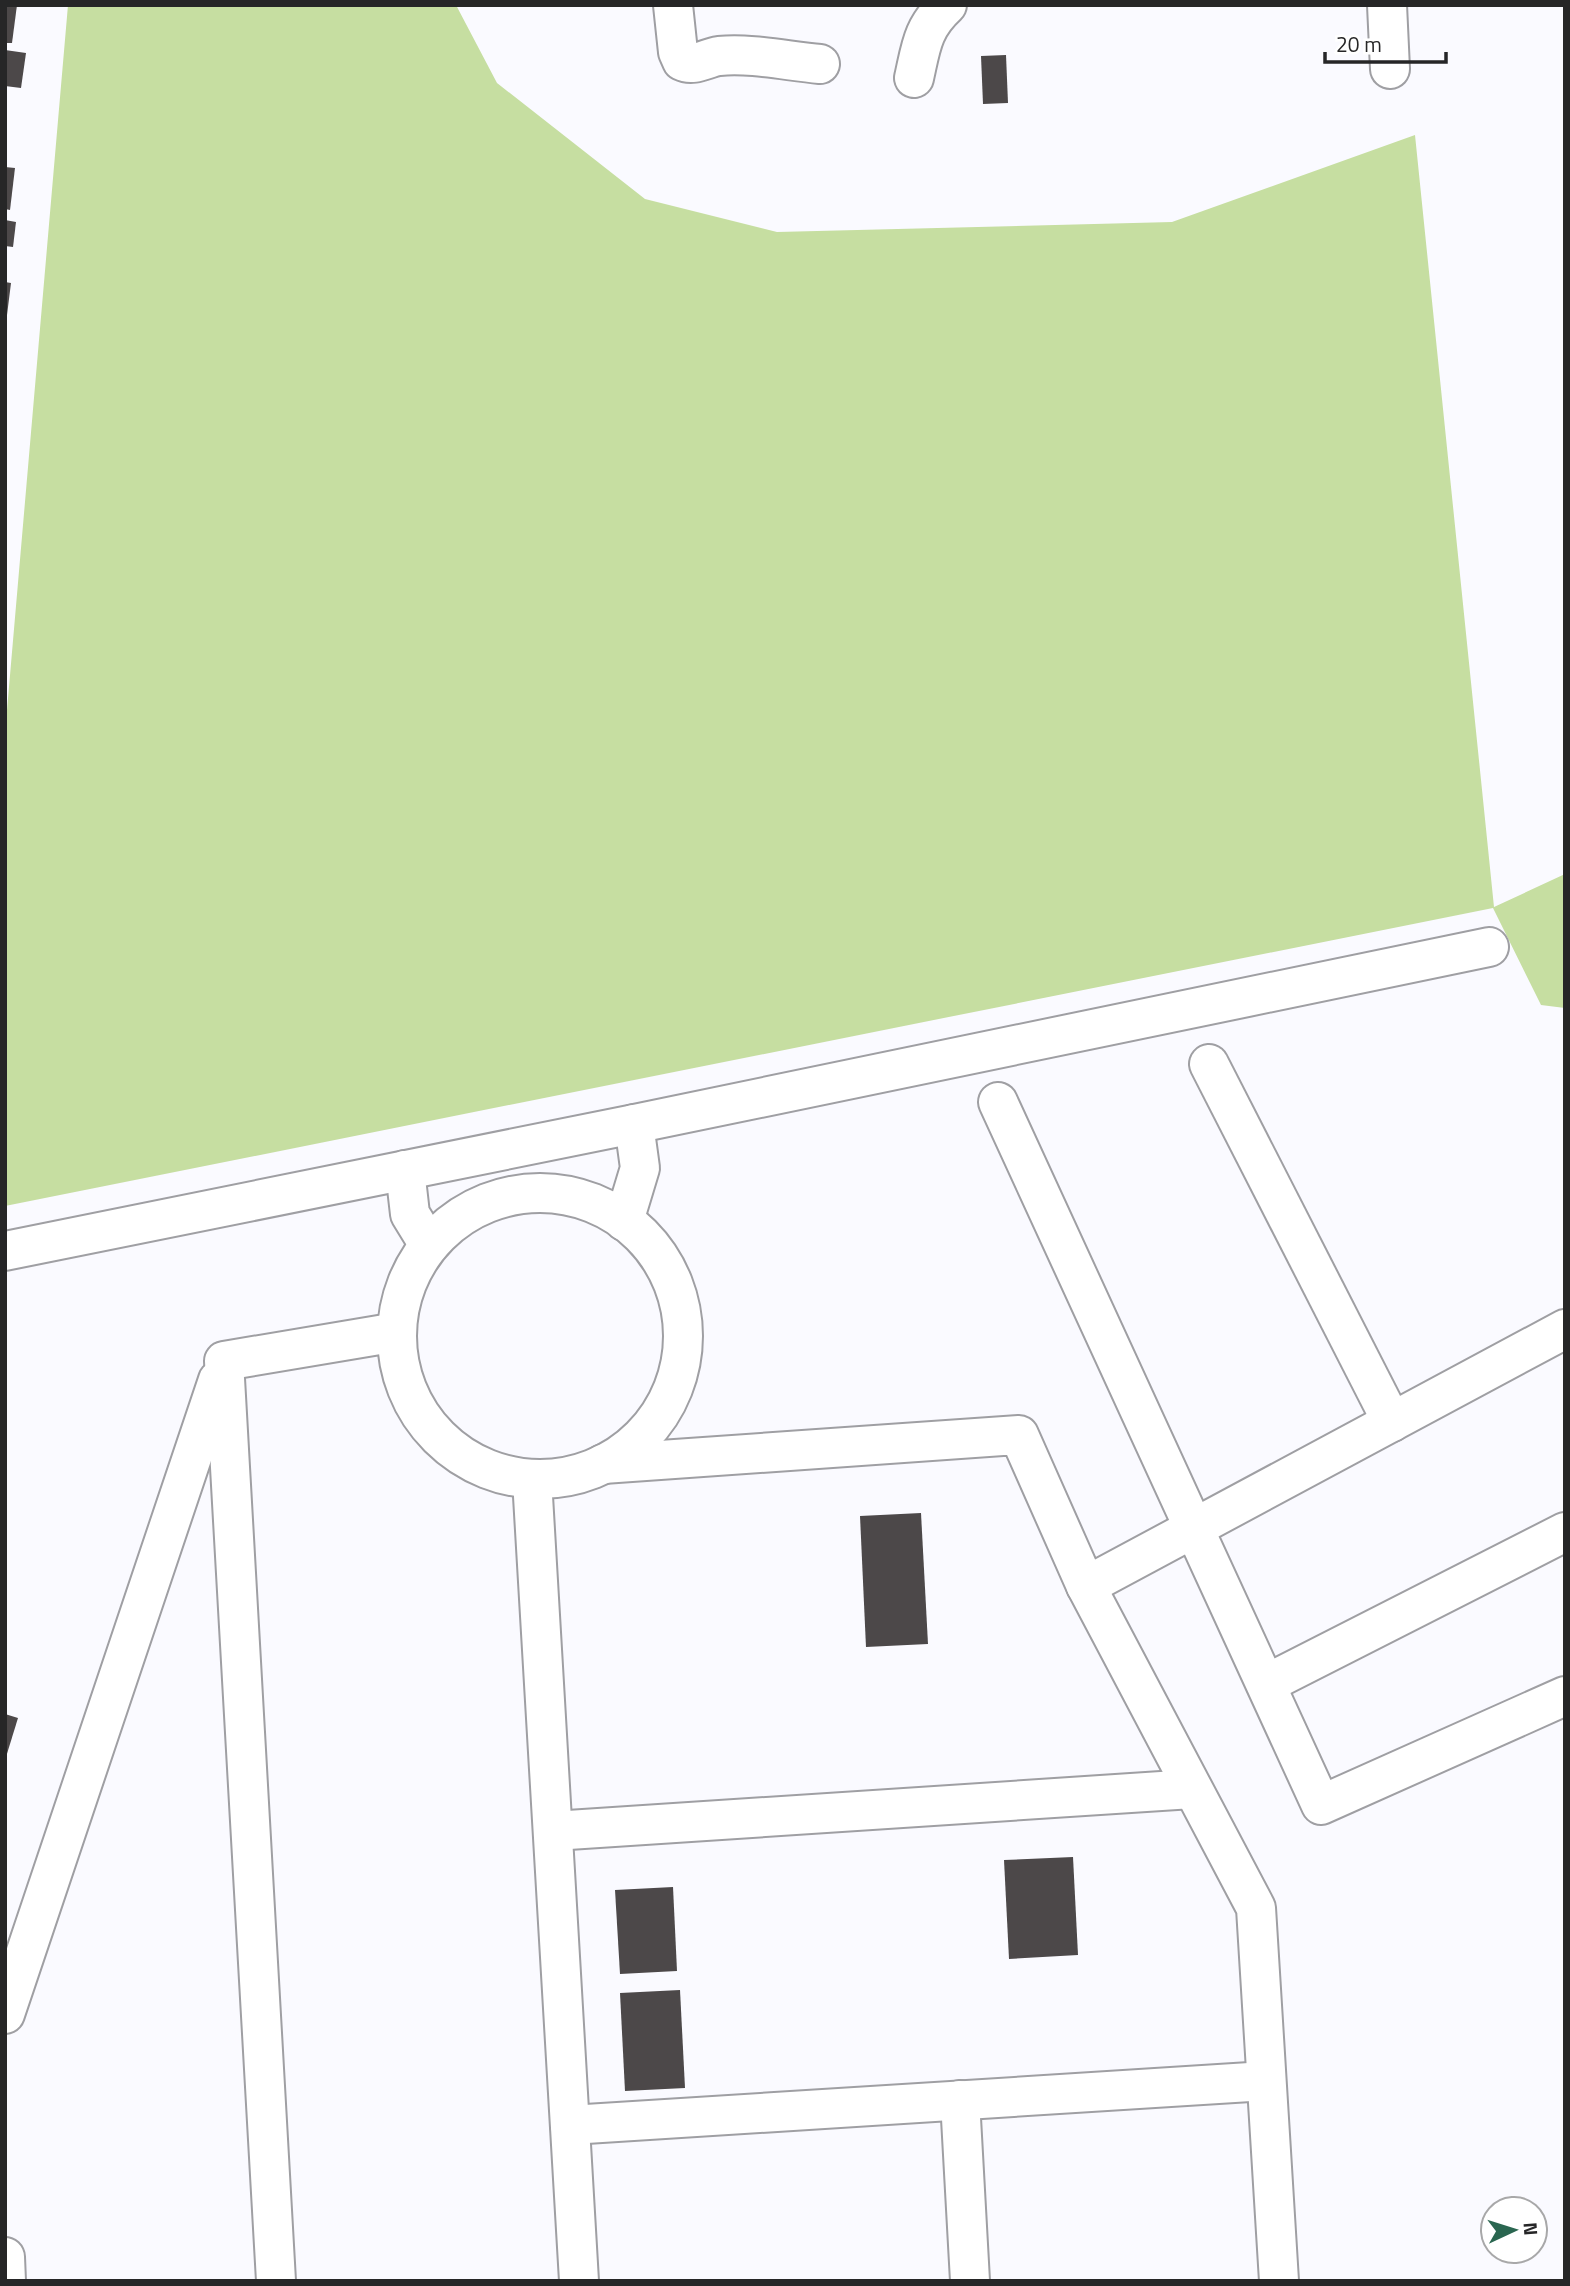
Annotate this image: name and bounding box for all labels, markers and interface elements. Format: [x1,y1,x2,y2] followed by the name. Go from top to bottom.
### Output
[1325,21,1446,65] scale bar
[1336,28,1382,60] text: 20 m
[1479,2195,1549,2265] north arrow
[1517,2221,1546,2236] text: N

